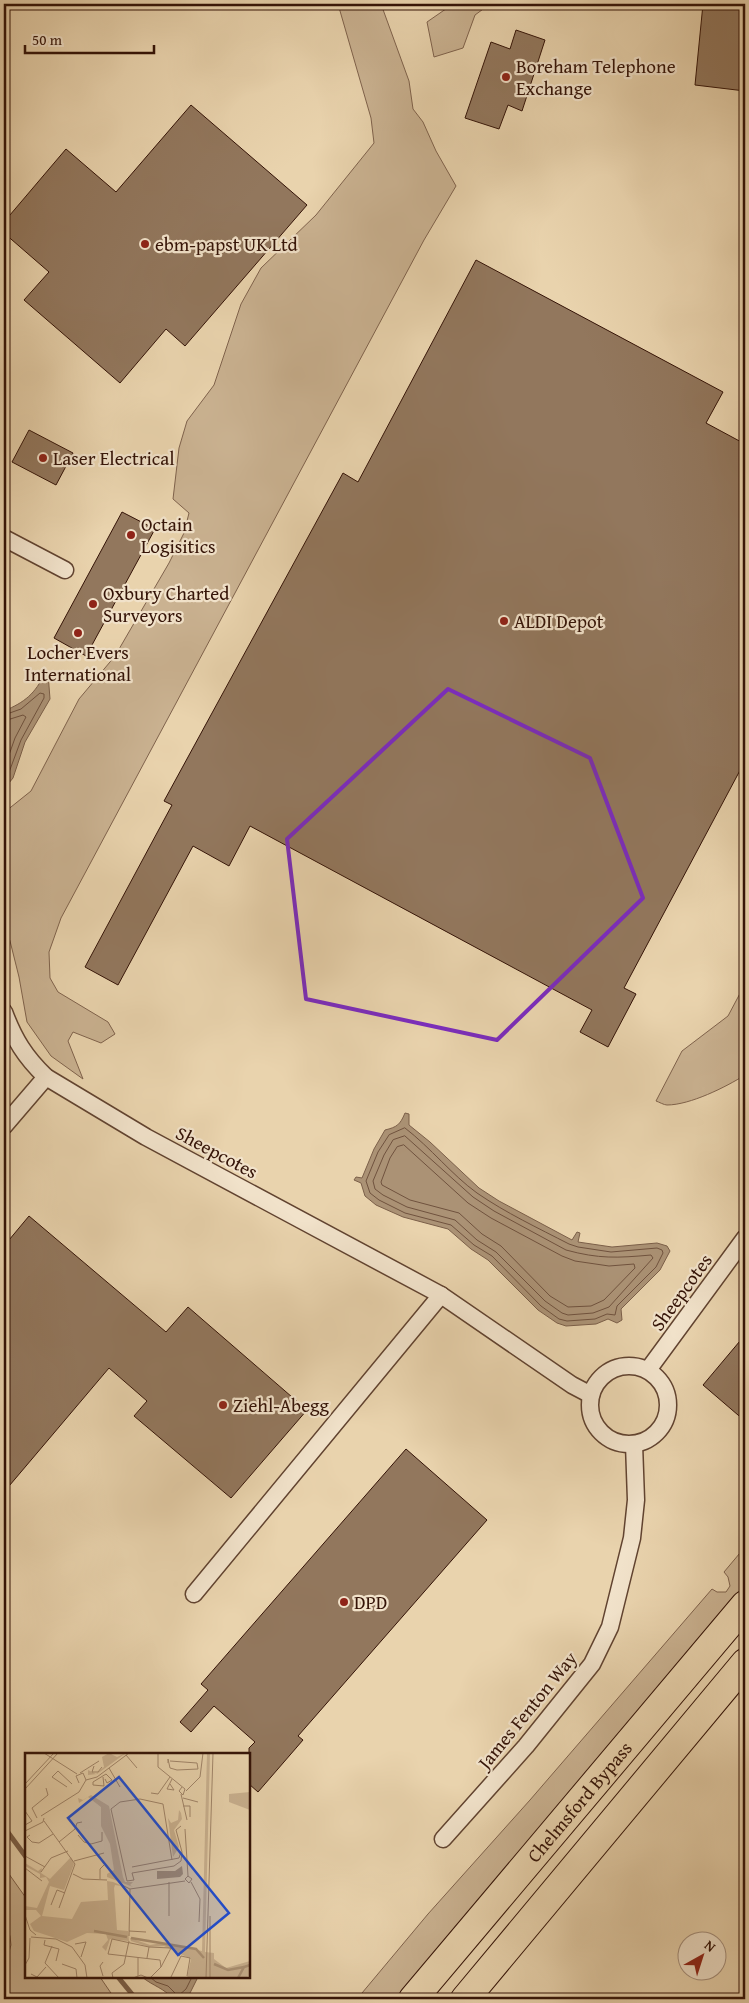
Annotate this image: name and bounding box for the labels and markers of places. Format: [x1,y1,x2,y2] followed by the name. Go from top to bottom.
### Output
[516,52,676,102] place label: Boreham Telephone Exchange
[500,71,512,83] marker: Boreham Telephone Exchange
[155,230,299,258] place label: ebm-papst UK Ltd
[139,238,151,250] marker: ebm-papst UK Ltd
[53,444,175,472] place label: Laser Electrical
[37,452,49,464] marker: Laser Electrical
[141,510,216,560] place label: Octain Logisitics
[125,529,137,541] marker: Octain Logisitics
[103,579,230,629] place label: Oxbury Charted Surveyors
[87,598,99,610] marker: Oxbury Charted Surveyors
[514,607,604,635] place label: ALDI Depot
[498,615,510,627] marker: ALDI Depot
[72,627,84,639] marker: Locher Evers International
[25,638,131,688] place label: Locher Evers International
[233,1391,330,1419] place label: Ziehl-Abegg
[217,1399,229,1411] marker: Ziehl-Abegg
[354,1588,387,1616] place label: DPD
[338,1596,350,1608] marker: DPD

